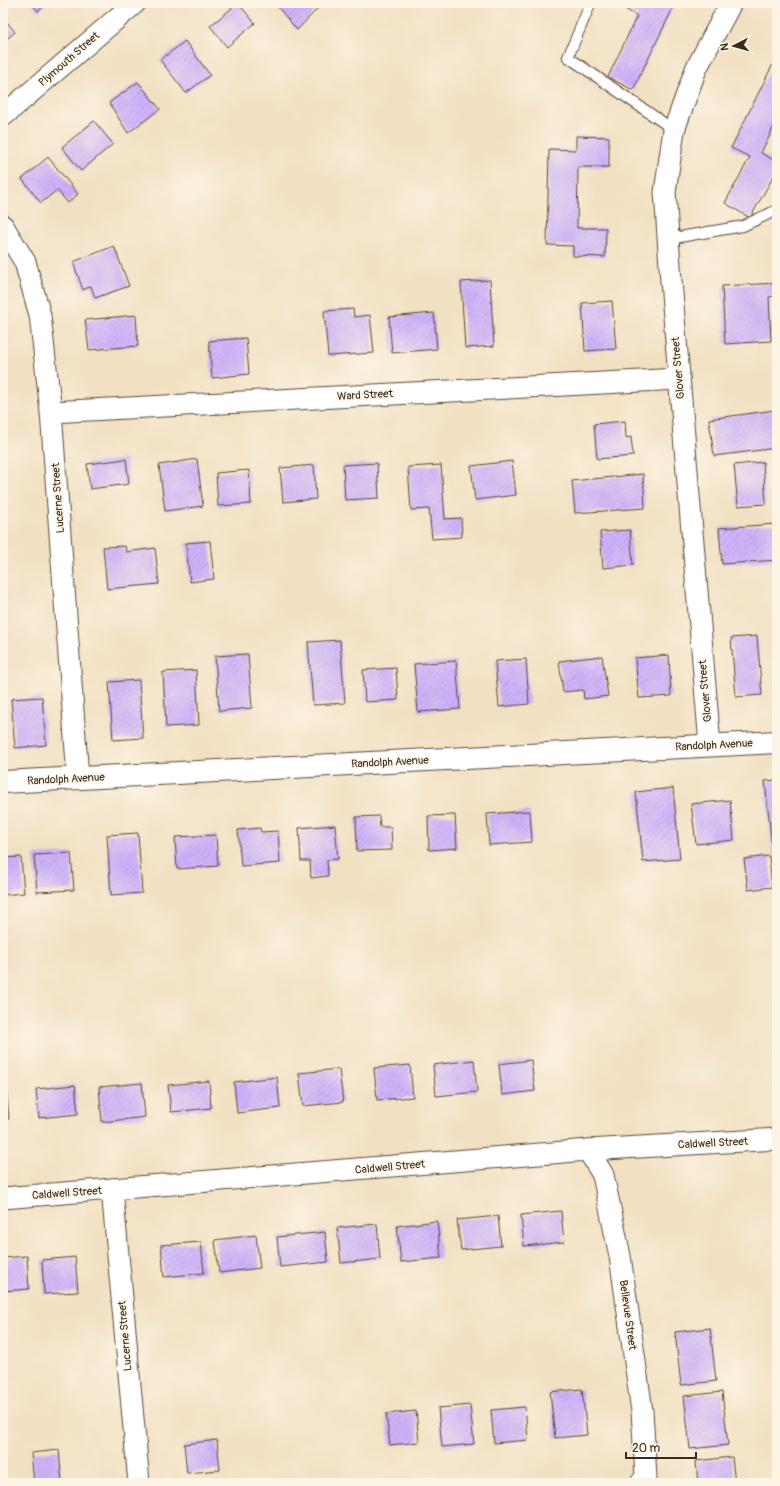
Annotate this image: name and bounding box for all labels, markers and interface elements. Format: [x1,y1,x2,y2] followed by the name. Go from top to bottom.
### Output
[714,26,754,66] north arrow
[36,29,103,89] street label: Plymouth Street
[718,42,731,51] text: N
[669,336,687,400] street label: Glover Street
[337,387,394,403] street label: Ward Street
[49,462,67,534] street label: Lucerne Street
[696,659,714,723] street label: Glover Street
[675,736,754,754] street label: Randolph Avenue
[351,753,430,771] street label: Randolph Avenue
[27,770,106,788] street label: Randolph Avenue
[678,1135,749,1151] street label: Caldwell Street
[354,1157,426,1177] street label: Caldwell Street
[32,1184,103,1202] street label: Caldwell Street
[617,1279,639,1351] street label: Bellevue Street
[115,1300,135,1372] street label: Lucerne Street
[626,1434,696,1460] scale bar
[632,1441,661,1456] text: 20 m

